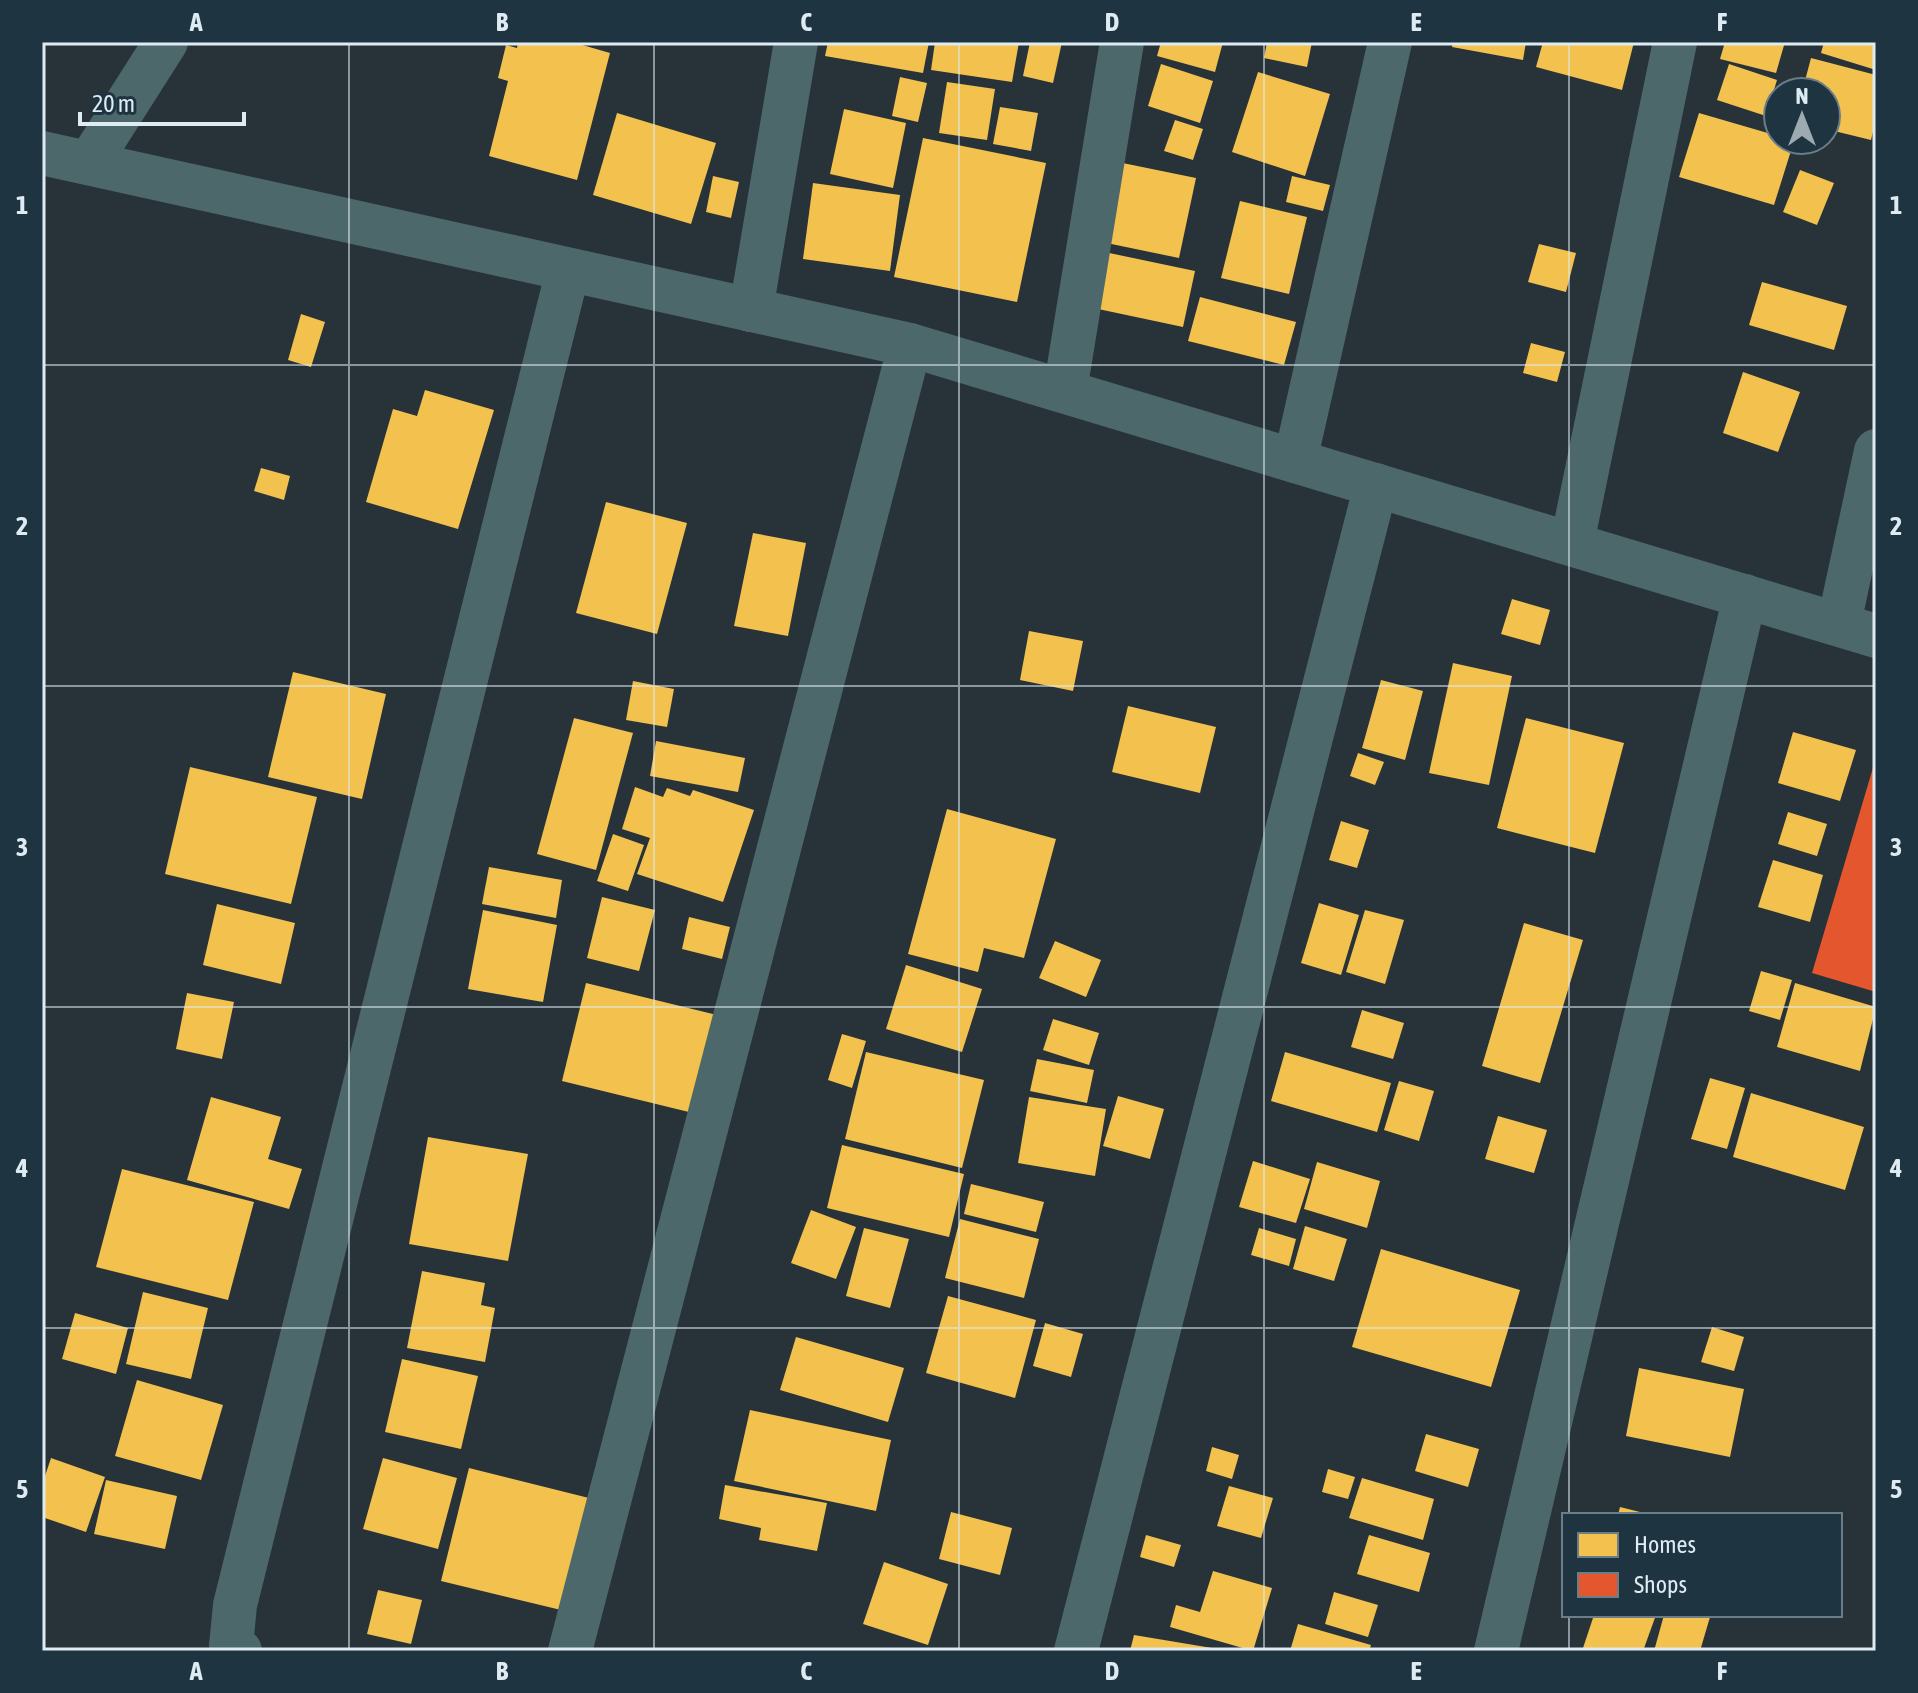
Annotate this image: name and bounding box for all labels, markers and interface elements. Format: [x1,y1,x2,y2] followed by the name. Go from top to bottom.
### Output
[189,7,203,37] text: A
[496,7,509,37] text: B
[800,7,812,37] text: C
[1105,7,1119,37] text: D
[1410,7,1422,37] text: E
[1717,7,1728,37] text: F
[80,76,244,126] scale bar
[1762,76,1842,156] north arrow
[1796,83,1808,109] text: N
[92,90,135,117] text: 20 m
[16,190,28,220] text: 1
[1890,190,1902,220] text: 1
[16,511,28,541] text: 2
[1890,511,1902,541] text: 2
[16,832,28,862] text: 3
[1890,832,1902,862] text: 3
[15,1153,28,1183] text: 4
[1889,1153,1902,1183] text: 4
[16,1474,28,1504] text: 5
[1890,1474,1902,1504] text: 5
[1562,1513,1842,1617] legend
[1634,1531,1696,1558] text: Homes
[1634,1571,1687,1598] text: Shops
[189,1656,203,1686] text: A
[496,1656,509,1686] text: B
[800,1656,812,1686] text: C
[1105,1656,1119,1686] text: D
[1410,1656,1422,1686] text: E
[1717,1656,1728,1686] text: F

